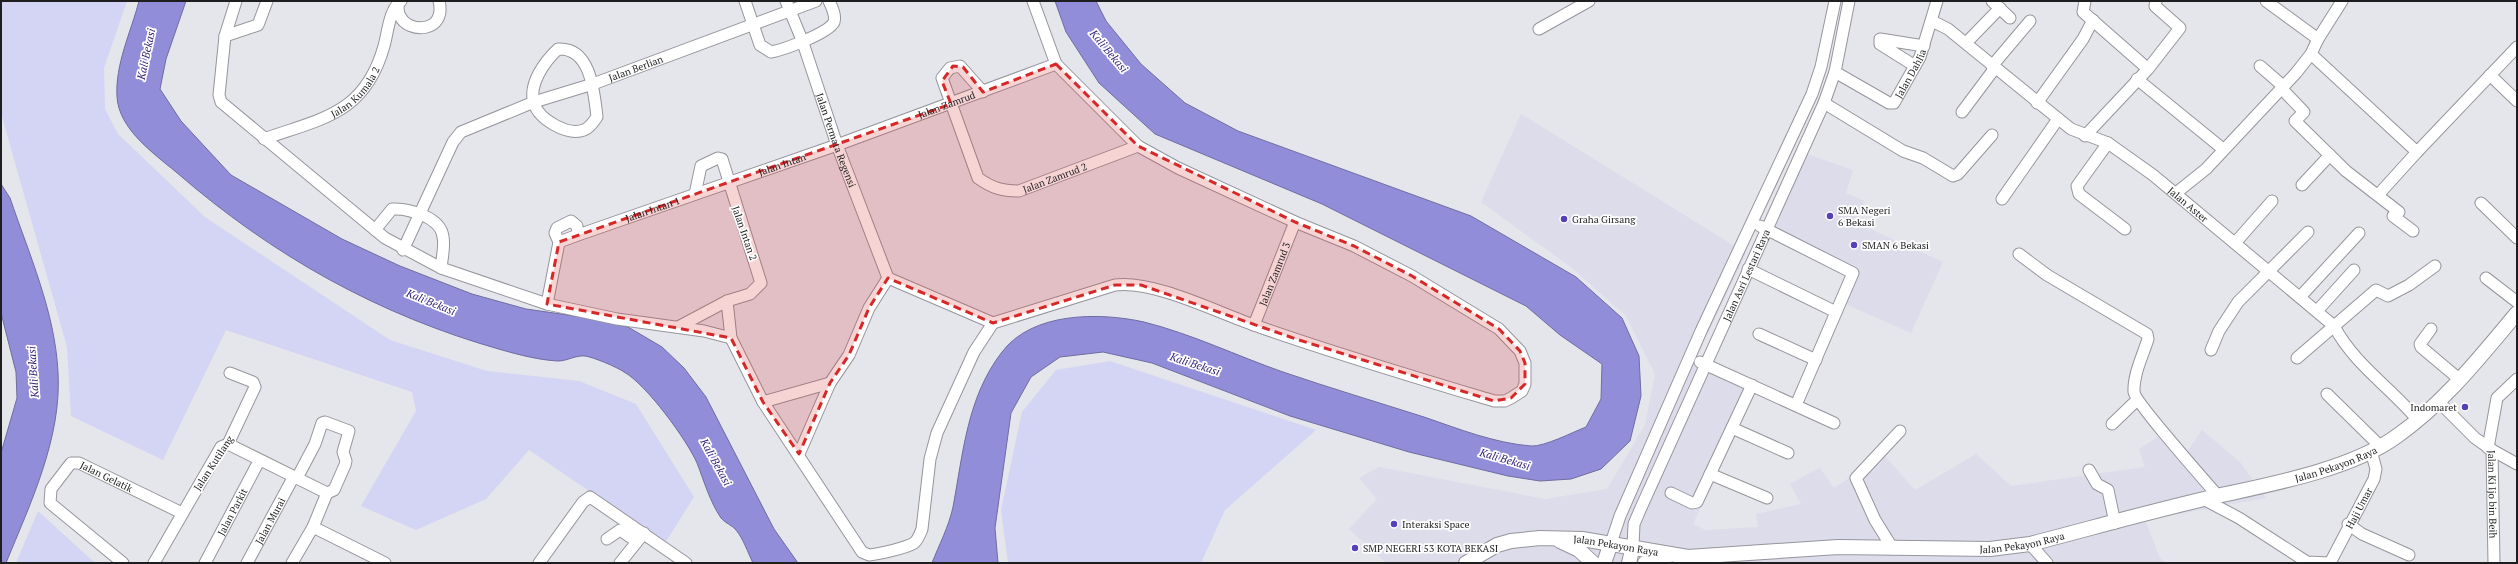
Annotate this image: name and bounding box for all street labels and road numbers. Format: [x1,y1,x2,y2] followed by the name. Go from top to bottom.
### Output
[1892,48,1929,101] street label: Jalan Dahlia
[607,53,665,85] street label: Jalan Berlian
[329,65,383,121] street label: Jalan Kumala 2
[916,88,977,121] street label: Jalan Zamrud
[813,91,859,189] street label: Jalan Permata Regensi
[757,150,808,179] street label: Jalan Intan
[1021,160,1089,196] street label: Jalan Zamrud 2
[2165,184,2211,225] street label: Jalan Aster
[624,194,682,225] street label: Jalan Intan 1
[729,204,760,262] street label: Jalan Intan 2
[1720,227,1773,323] street label: Jalan Asri Lestari Raya
[1256,240,1293,308] street label: Jalan Zamrud 3
[191,433,236,493] street label: Jalan Kutilang
[2293,444,2379,485] street label: Jalan Pekayon Raya
[2485,450,2500,539] street label: Jalan Ki Ijo bin Beih
[78,459,136,495] street label: Jalan Gelatik
[2343,485,2375,531] street label: Haji Umar
[215,486,251,538] street label: Jalan Parkit
[252,495,288,547] street label: Jalan Murai
[1979,529,2066,556] street label: Jalan Pekayon Raya
[1573,533,1659,559] street label: Jalan Pekayon Raya

